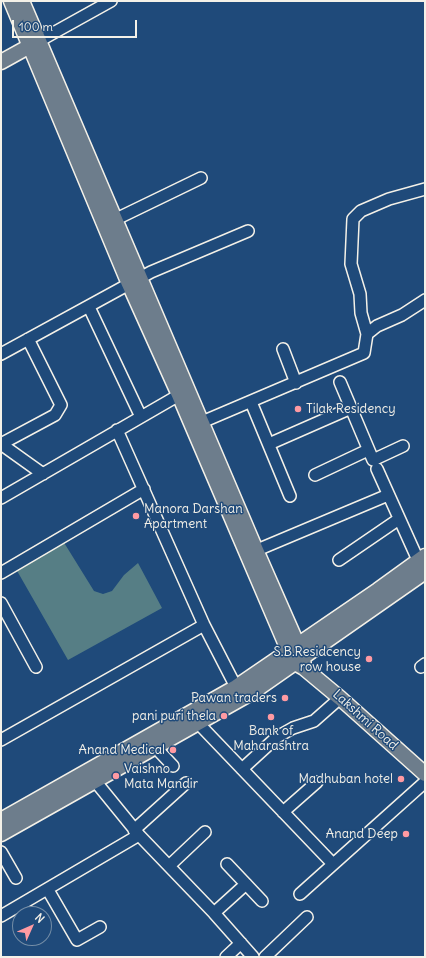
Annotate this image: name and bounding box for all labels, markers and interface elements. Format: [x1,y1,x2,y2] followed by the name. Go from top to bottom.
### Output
[14,12,139,38] scale bar
[19,19,53,34] text: 100 m
[306,401,396,417] place label: Tilak Residency
[293,404,303,414] marker: Tilak Residency
[144,501,243,532] place label: Manora Darshan Apartment
[131,511,141,521] marker: Manora Darshan Apartment
[273,644,361,675] place label: S.B.Residcency row house
[364,654,374,664] marker: S.B.Residcency row house
[329,687,401,753] street label: Lakshmi Road
[191,690,277,706] place label: Pawan traders
[280,693,290,703] marker: Pawan traders
[132,708,216,724] place label: pani puri thela
[219,711,229,721] marker: pani puri thela
[266,712,276,722] marker: Bank of Maharashtra
[233,723,309,754] place label: Bank of Maharashtra
[79,742,165,758] place label: Anand Medical
[168,745,178,755] marker: Anand Medical
[124,761,198,792] place label: Vaishno Mata Mandir
[111,771,121,781] marker: Vaishno Mata Mandir
[298,771,393,787] place label: Madhuban hotel
[396,774,406,784] marker: Madhuban hotel
[326,826,398,842] place label: Anand Deep
[401,829,411,839] marker: Anand Deep
[12,906,52,946] north arrow
[32,911,47,926] text: N

